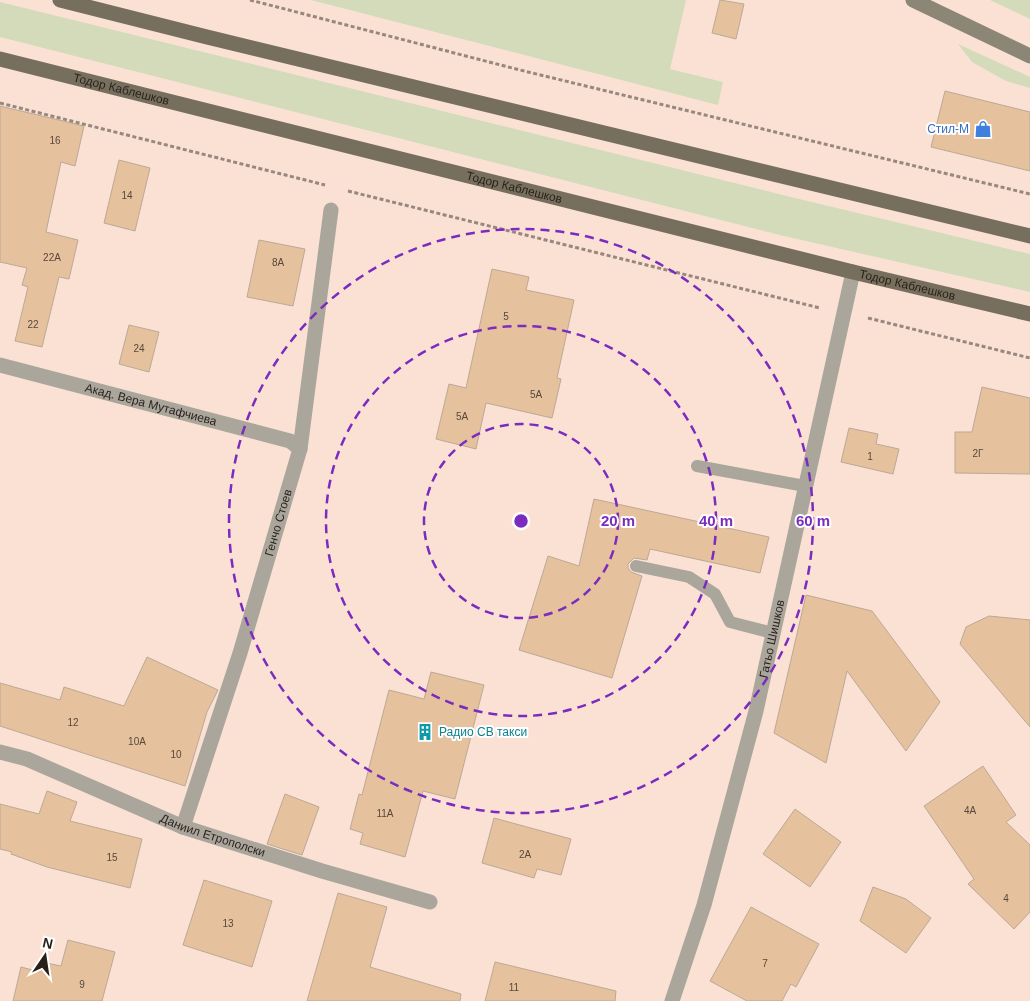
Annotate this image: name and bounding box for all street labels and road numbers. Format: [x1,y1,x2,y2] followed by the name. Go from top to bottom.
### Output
[72,71,171,108] street label: Тодор Каблешков
[465,169,564,206] street label: Тодор Каблешков
[858,267,957,303] street label: Тодор Каблешков
[83,381,219,429] street label: Акад. Вера Мутафчиева
[262,487,295,558] street label: Генчо Стоев
[757,598,787,679] street label: Гатьо Шишков
[158,811,267,860] street label: Даниил Етрополски

